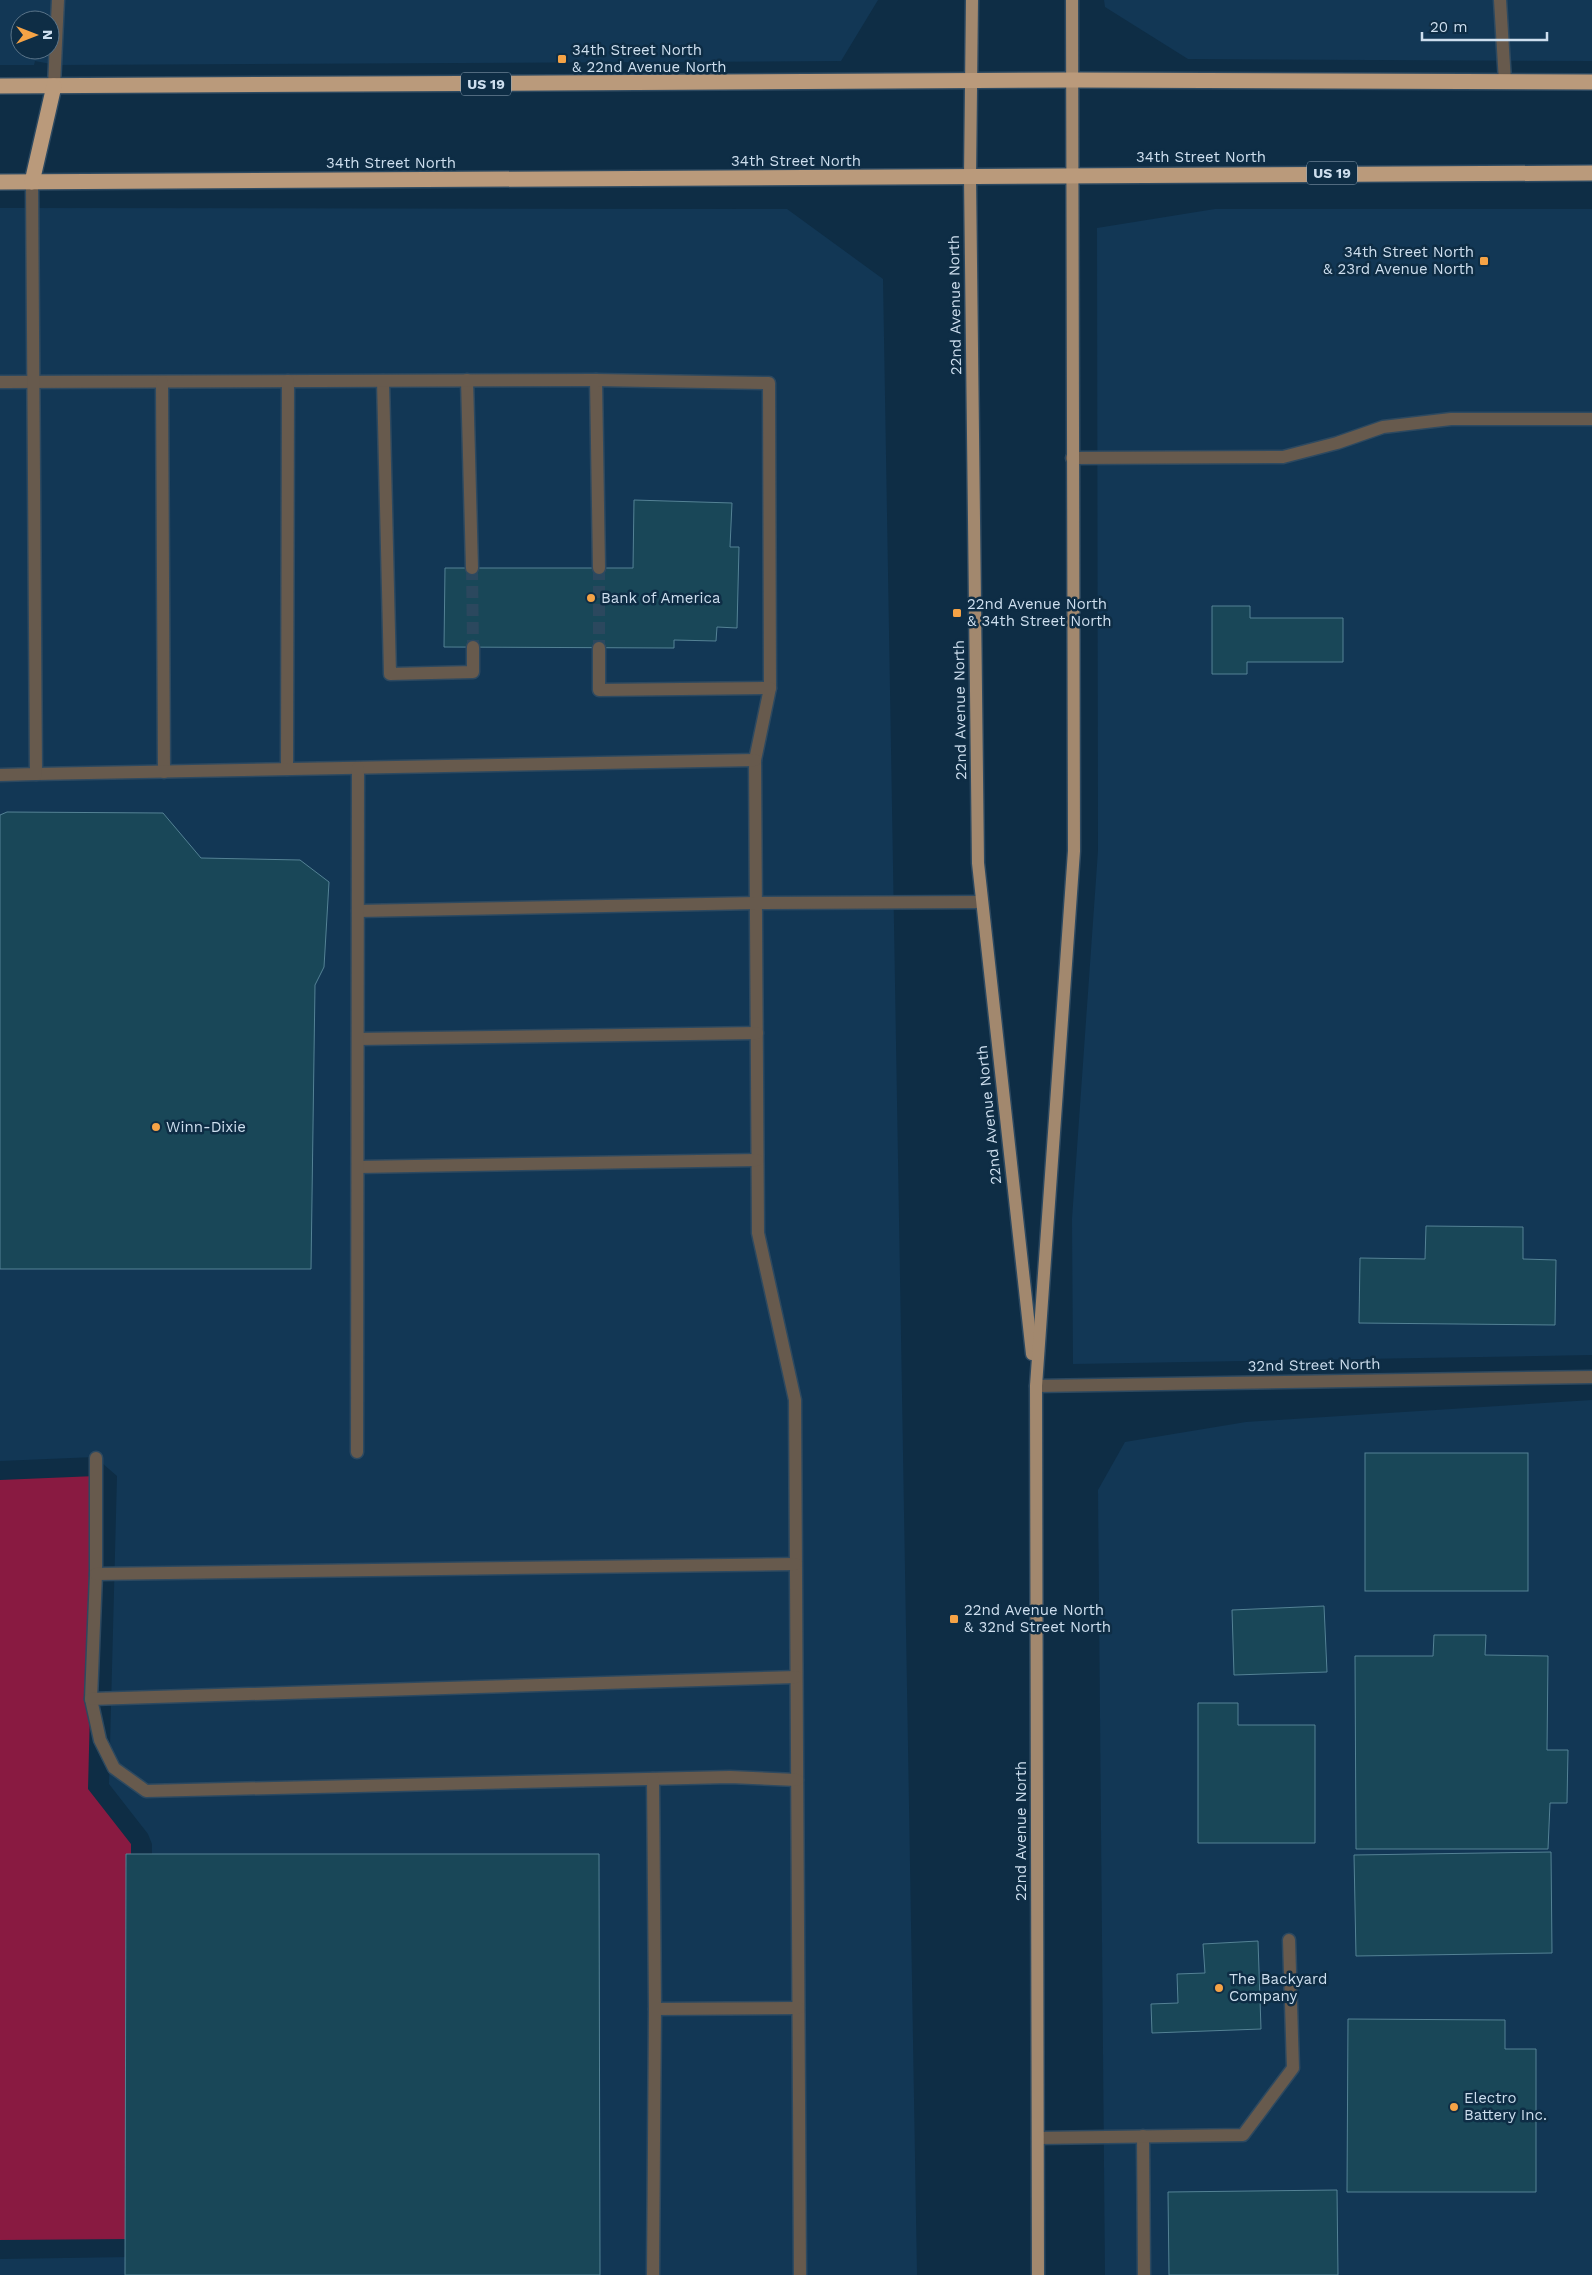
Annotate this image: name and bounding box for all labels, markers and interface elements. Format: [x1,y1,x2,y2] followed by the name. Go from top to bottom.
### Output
[10,10,60,60] north arrow
[1422,10,1547,42] scale bar
[1430,18,1468,36] text: 20 m
[40,30,56,40] text: N
[572,41,726,76] place label: 34th Street North & 22nd Avenue North
[556,53,568,65] marker: 34th Street North & 22nd Avenue North
[461,72,511,96] road number: US 19
[1136,148,1266,166] street label: 34th Street North
[731,152,861,170] street label: 34th Street North
[326,154,456,172] street label: 34th Street North
[1307,162,1357,184] road number: US 19
[945,235,965,375] street label: 22nd Avenue North
[1323,243,1474,278] place label: 34th Street North & 23rd Avenue North
[1478,255,1490,267] marker: 34th Street North & 23rd Avenue North
[601,589,721,607] place label: Bank of America
[585,592,597,604] marker: Bank of America
[967,595,1111,630] place label: 22nd Avenue North & 34th Street North
[951,607,963,619] marker: 22nd Avenue North & 34th Street North
[950,640,970,780] street label: 22nd Avenue North
[973,1044,1005,1186] street label: 22nd Avenue North
[166,1118,246,1136] place label: Winn-Dixie
[150,1121,162,1133] marker: Winn-Dixie
[1248,1355,1380,1375] street label: 32nd Street North
[964,1601,1111,1636] place label: 22nd Avenue North & 32nd Street North
[948,1613,960,1625] marker: 22nd Avenue North & 32nd Street North
[1012,1761,1030,1901] street label: 22nd Avenue North
[1229,1970,1327,2005] place label: The Backyard Company
[1213,1982,1225,1994] marker: The Backyard Company
[1464,2089,1547,2124] place label: Electro Battery Inc.
[1448,2101,1460,2113] marker: Electro Battery Inc.

